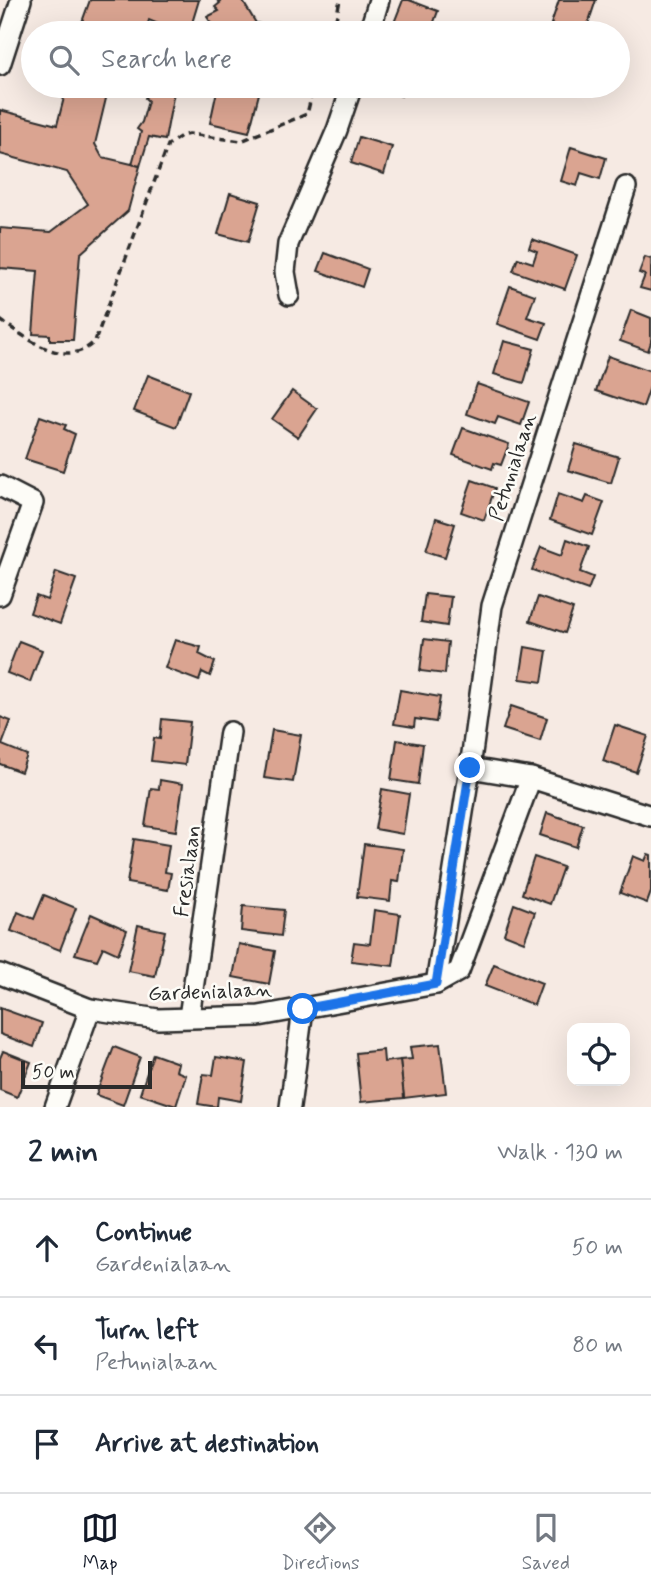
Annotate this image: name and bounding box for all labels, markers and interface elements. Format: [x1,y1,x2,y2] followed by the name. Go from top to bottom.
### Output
[21,21,630,98] search box
[45,41,83,79] icon: search
[101,43,232,77] text: Search here
[482,409,544,525] street label: Petunialaan
[454,752,485,783] route end
[168,823,208,919] street label: Fresialaan
[148,976,273,1008] street label: Gardenialaan
[287,993,318,1024] route start
[567,1023,630,1086] map controls
[567,1023,630,1086] button: locate
[21,1058,152,1090] scale bar
[32,1060,75,1085] text: 50 m
[28,1133,98,1172] text: 2 min
[497,1138,623,1168] text: Walk · 130 m
[95,1216,192,1250] text: Continue
[28,1229,66,1267] icon: ahead
[572,1233,623,1263] text: 50 m
[95,1250,231,1280] text: Gardenialaan
[95,1314,199,1348] text: Turn left
[28,1327,66,1365] icon: left
[572,1331,623,1361] text: 80 m
[95,1348,217,1378] text: Petunialaan
[28,1425,66,1463] icon: arrive
[95,1427,319,1461] text: Arrive at destination
[81,1509,119,1576] tab: Map
[281,1509,360,1576] tab: Directions
[522,1509,570,1576] tab: Saved

